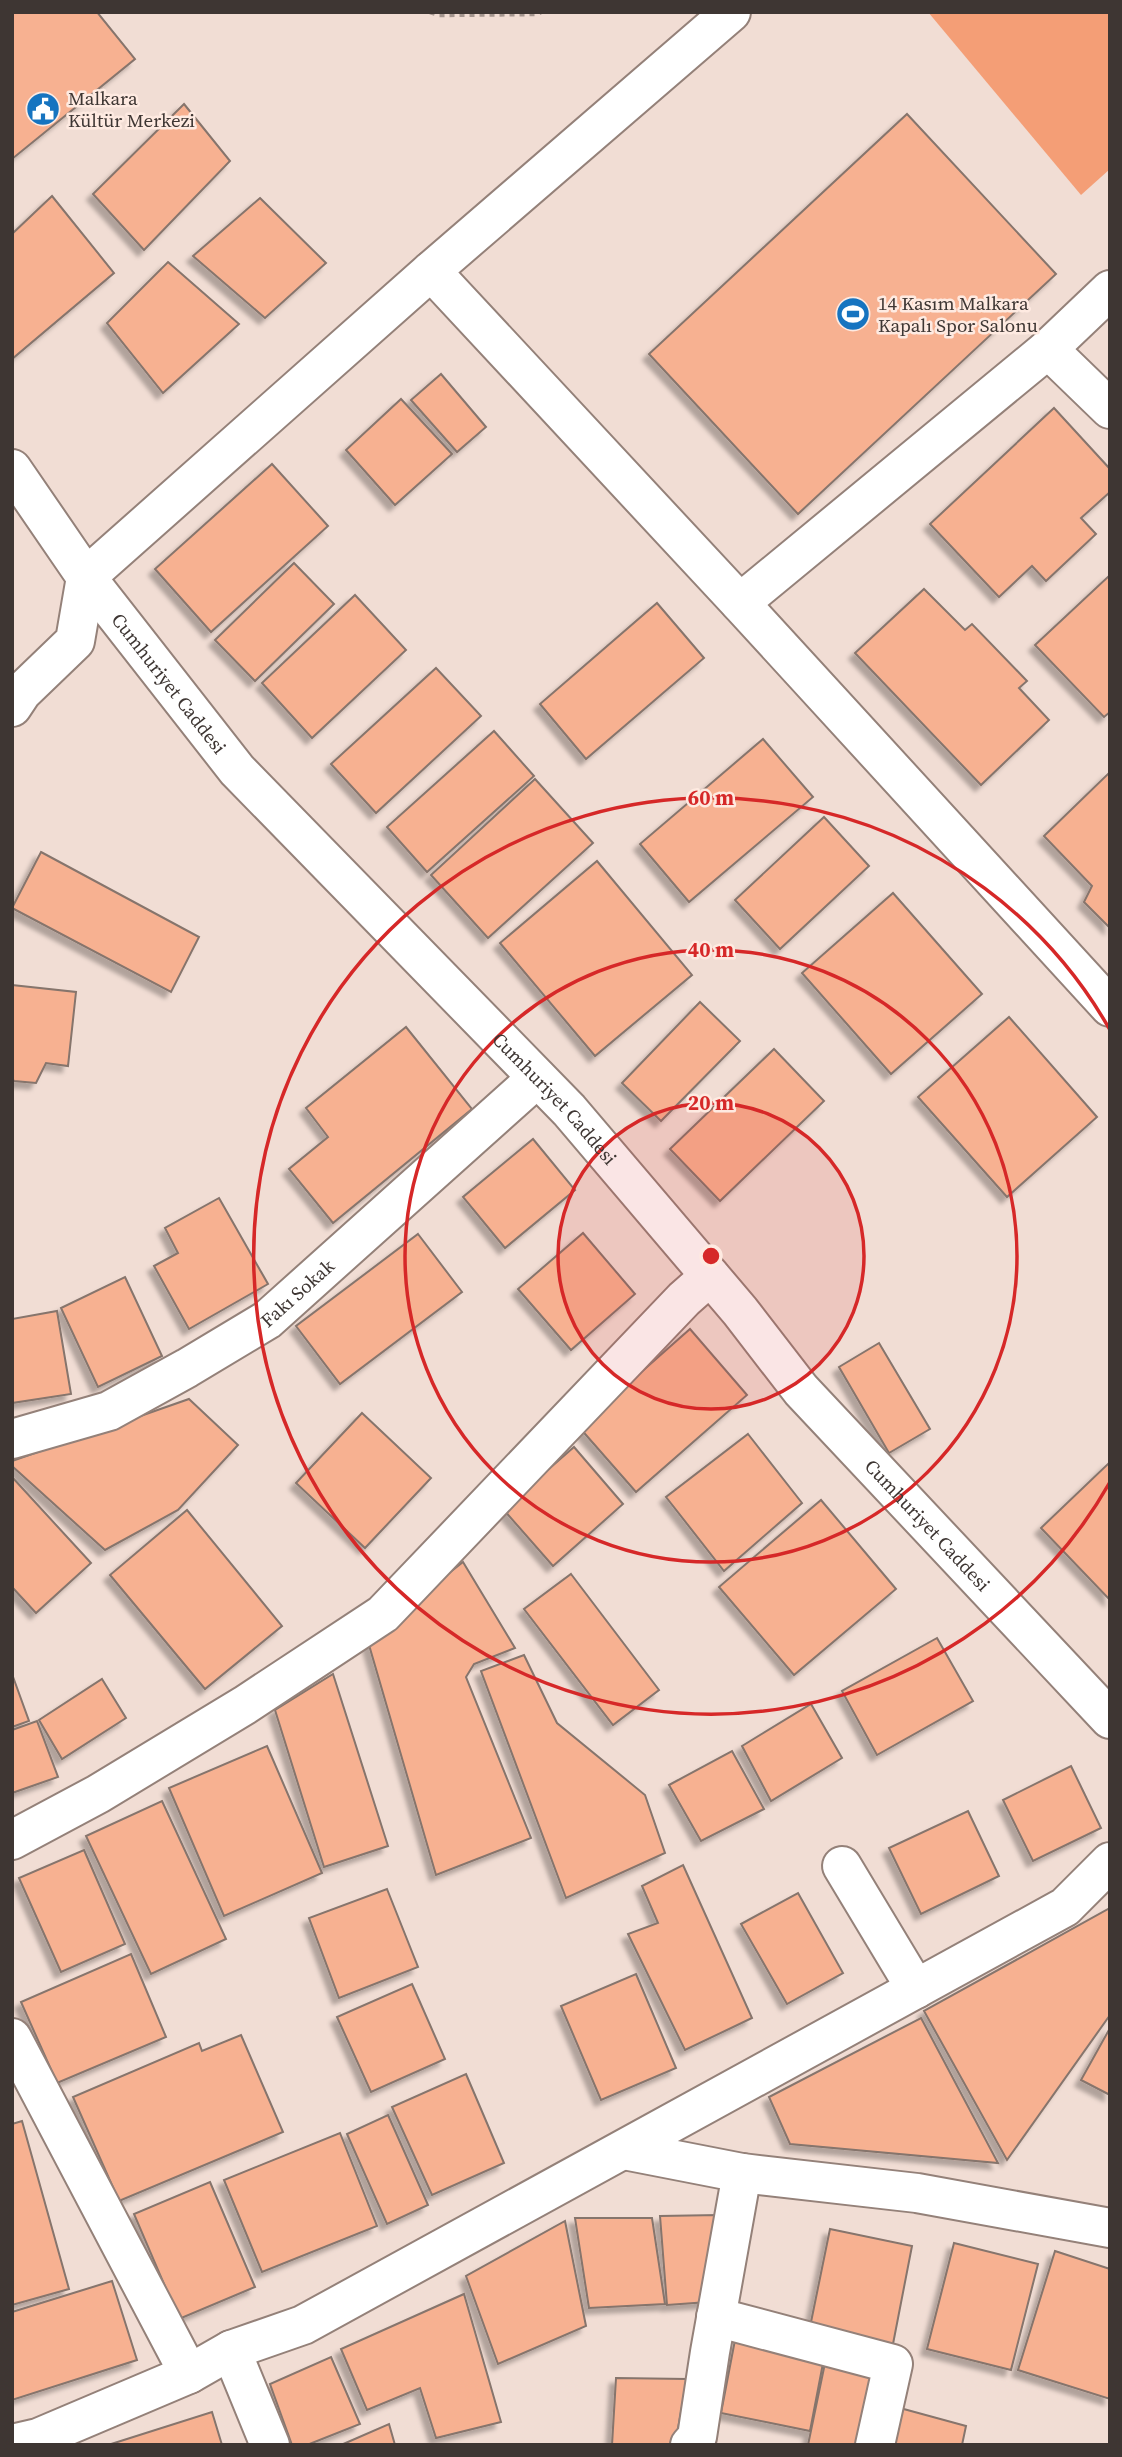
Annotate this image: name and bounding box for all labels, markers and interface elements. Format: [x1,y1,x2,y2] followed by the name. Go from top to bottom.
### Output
[68,85,195,133] place label: Malkara Kültür Merkezi
[24,90,62,128] public building icon: Malkara Kültür Merkezi
[878,290,1038,338] place label: 14 Kasım Malkara Kapalı Spor Salonu
[834,295,872,333] sports icon: 14 Kasım Malkara Kapalı Spor Salonu
[106,607,233,760] street label: Cumhuriyet Caddesi
[688,783,734,812] text: 60 m
[688,935,734,964] text: 40 m
[487,1026,623,1170] street label: Cumhuriyet Caddesi
[688,1088,734,1117] text: 20 m
[699,1244,723,1268] centre of rings
[255,1252,340,1333] street label: Fakı Sokak
[859,1453,996,1597] street label: Cumhuriyet Caddesi

